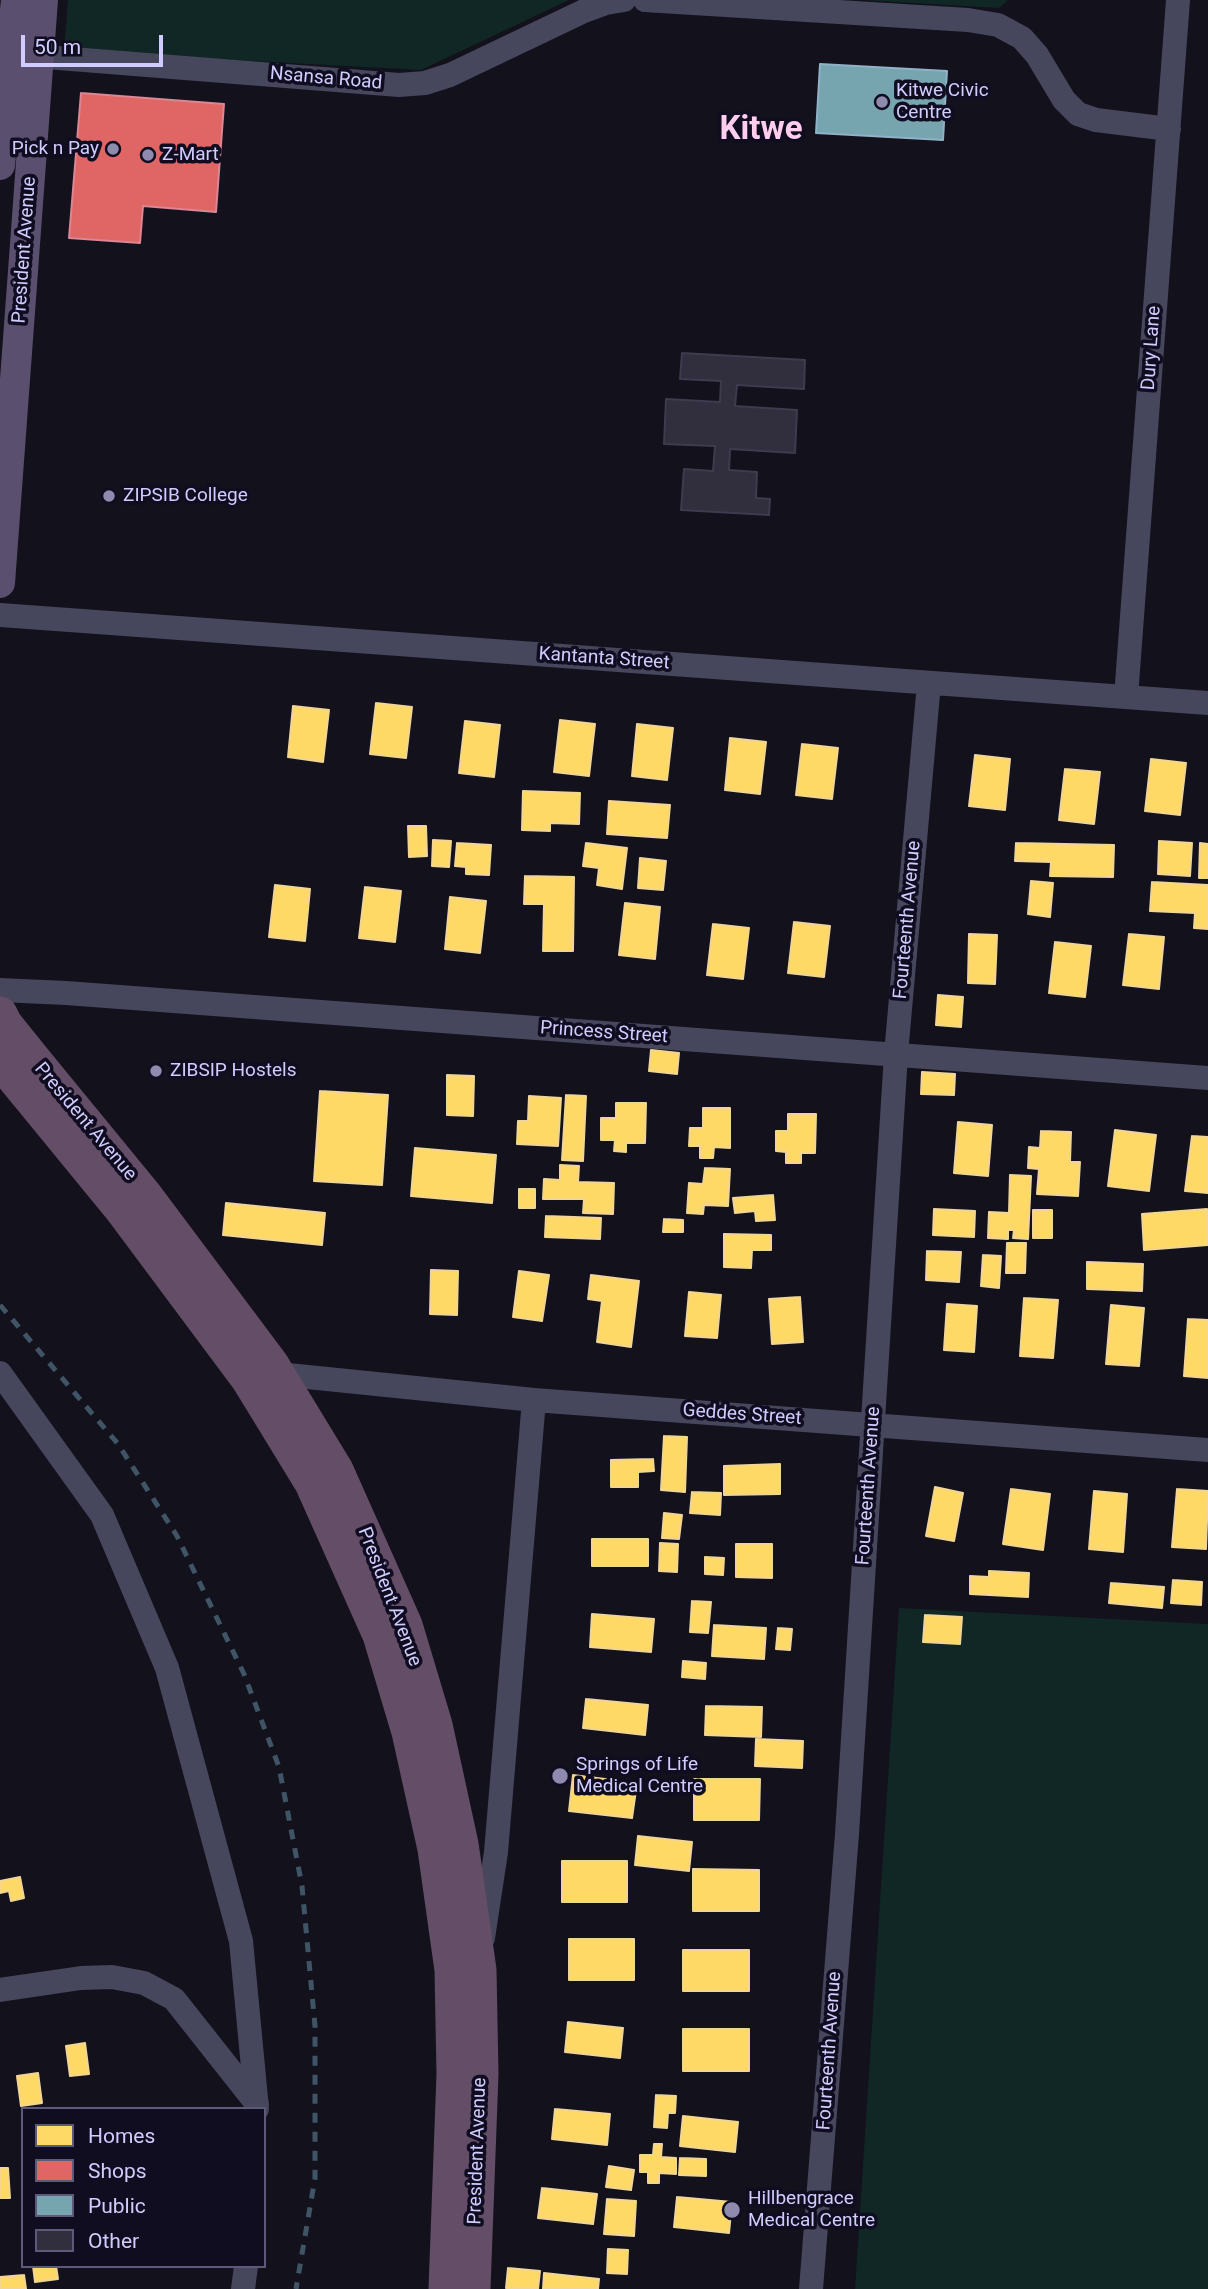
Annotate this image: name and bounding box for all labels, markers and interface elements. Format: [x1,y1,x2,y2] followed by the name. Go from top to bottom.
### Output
[24,21,166,65] scale bar
[34,35,81,59] text: 50 m
[269,63,383,95] street label: Nsansa Road
[896,80,989,124] place label: Kitwe Civic Centre
[874,94,890,110] marker: Kitwe Civic Centre
[720,111,802,151] district label: Kitwe
[12,138,99,160] place label: Pick n Pay
[105,141,121,157] marker: Pick n Pay
[162,144,219,166] place label: Z-Mart
[140,147,156,163] marker: Z-Mart
[8,176,42,324] street label: President Avenue
[1138,305,1166,391] street label: Dury Lane
[123,485,248,507] place label: ZIPSIB College
[101,488,117,504] marker: ZIPSIB College
[538,643,670,675] street label: Kantanta Street
[890,840,926,1000] street label: Fourteenth Avenue
[539,1017,669,1049] street label: Princess Street
[29,1058,141,1186] street label: President Avenue
[170,1060,296,1082] place label: ZIBSIP Hostels
[148,1063,164,1079] marker: ZIBSIP Hostels
[682,1399,802,1431] street label: Geddes Street
[852,1406,886,1566] street label: Fourteenth Avenue
[352,1524,426,1670] street label: President Avenue
[576,1754,703,1798] place label: Springs of Life Medical Centre
[550,1766,570,1786] marker: Springs of Life Medical Centre
[813,1971,847,2131] street label: Fourteenth Avenue
[464,2077,492,2225] street label: President Avenue
[21,2107,266,2268] legend
[88,2124,155,2148] text: Homes
[88,2159,147,2183] text: Shops
[748,2188,875,2232] place label: Hillbengrace Medical Centre
[88,2194,146,2218] text: Public
[722,2200,742,2220] marker: Hillbengrace Medical Centre
[88,2229,139,2253] text: Other

